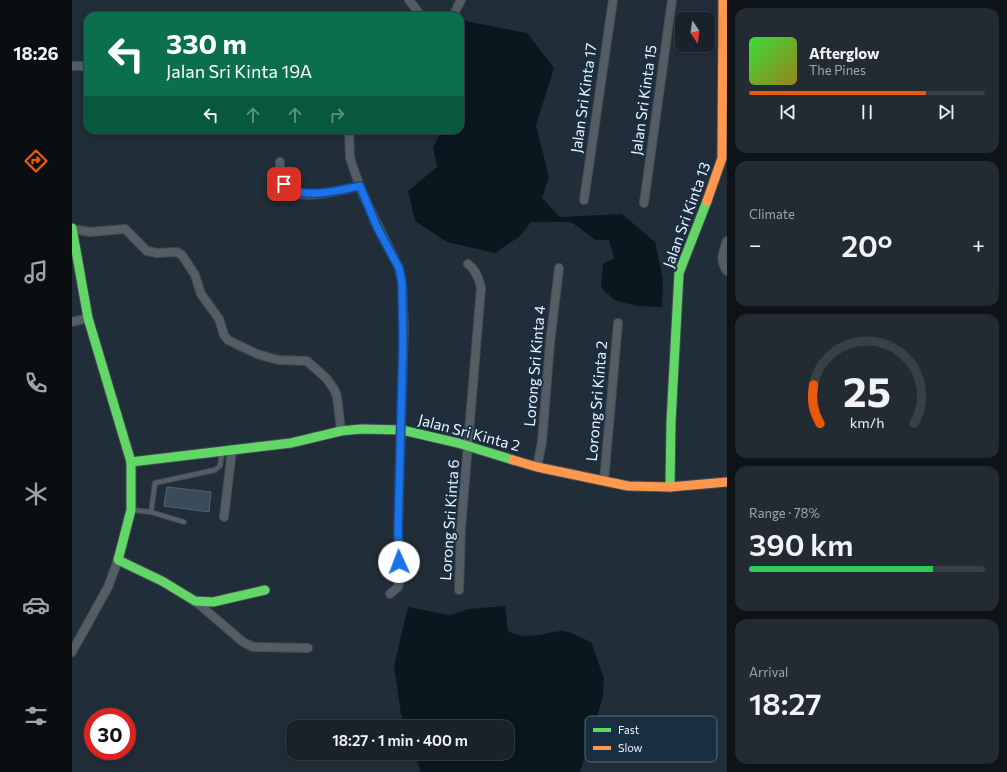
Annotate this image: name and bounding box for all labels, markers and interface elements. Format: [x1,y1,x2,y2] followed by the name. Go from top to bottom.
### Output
[675,12,715,52] north arrow
[675,12,715,52] map controls
[166,26,247,60] text: 330 m
[100,28,152,80] icon: left
[13,42,59,64] text: 18:26
[566,42,600,154] street label: Jalan Sri Kinta 17
[626,44,660,156] street label: Jalan Sri Kinta 15
[809,44,879,62] text: Afterglow
[166,60,312,82] text: Jalan Sri Kinta 19A
[809,62,866,78] text: The Pines
[777,101,799,123] icon: previous
[856,101,878,123] icon: pause
[935,101,957,123] icon: next
[200,104,222,126] icon: left
[242,104,264,126] icon: ahead
[284,104,306,126] icon: ahead
[326,104,348,126] icon: right
[22,147,50,175] icon: directions
[659,159,714,270] street label: Jalan Sri Kinta 13
[267,167,301,201] pin
[273,173,295,195] icon: arrive
[749,206,795,222] text: Climate
[841,226,892,263] text: 20°
[749,231,762,258] text: −
[972,231,985,258] text: +
[22,258,50,286] icon: music
[520,304,548,427] street label: Lorong Sri Kinta 4
[582,340,610,462] street label: Lorong Sri Kinta 2
[843,365,891,416] text: 25
[22,369,50,397] icon: phone
[416,410,522,454] street label: Jalan Sri Kinta 2
[850,413,884,431] text: km/h
[436,459,462,581] street label: Lorong Sri Kinta 6
[22,480,50,508] icon: climate
[749,505,820,521] text: Range · 78%
[749,525,853,562] text: 390 km
[378,541,420,583] position arrow
[22,591,50,619] icon: car
[749,664,788,680] text: Arrival
[749,684,821,721] text: 18:27
[22,702,50,730] icon: filters
[84,708,136,760] speed limit sign: 30
[585,716,717,762] legend
[618,723,640,736] text: Fast
[332,731,468,749] text: 18:27 · 1 min · 400 m
[618,741,643,754] text: Slow

